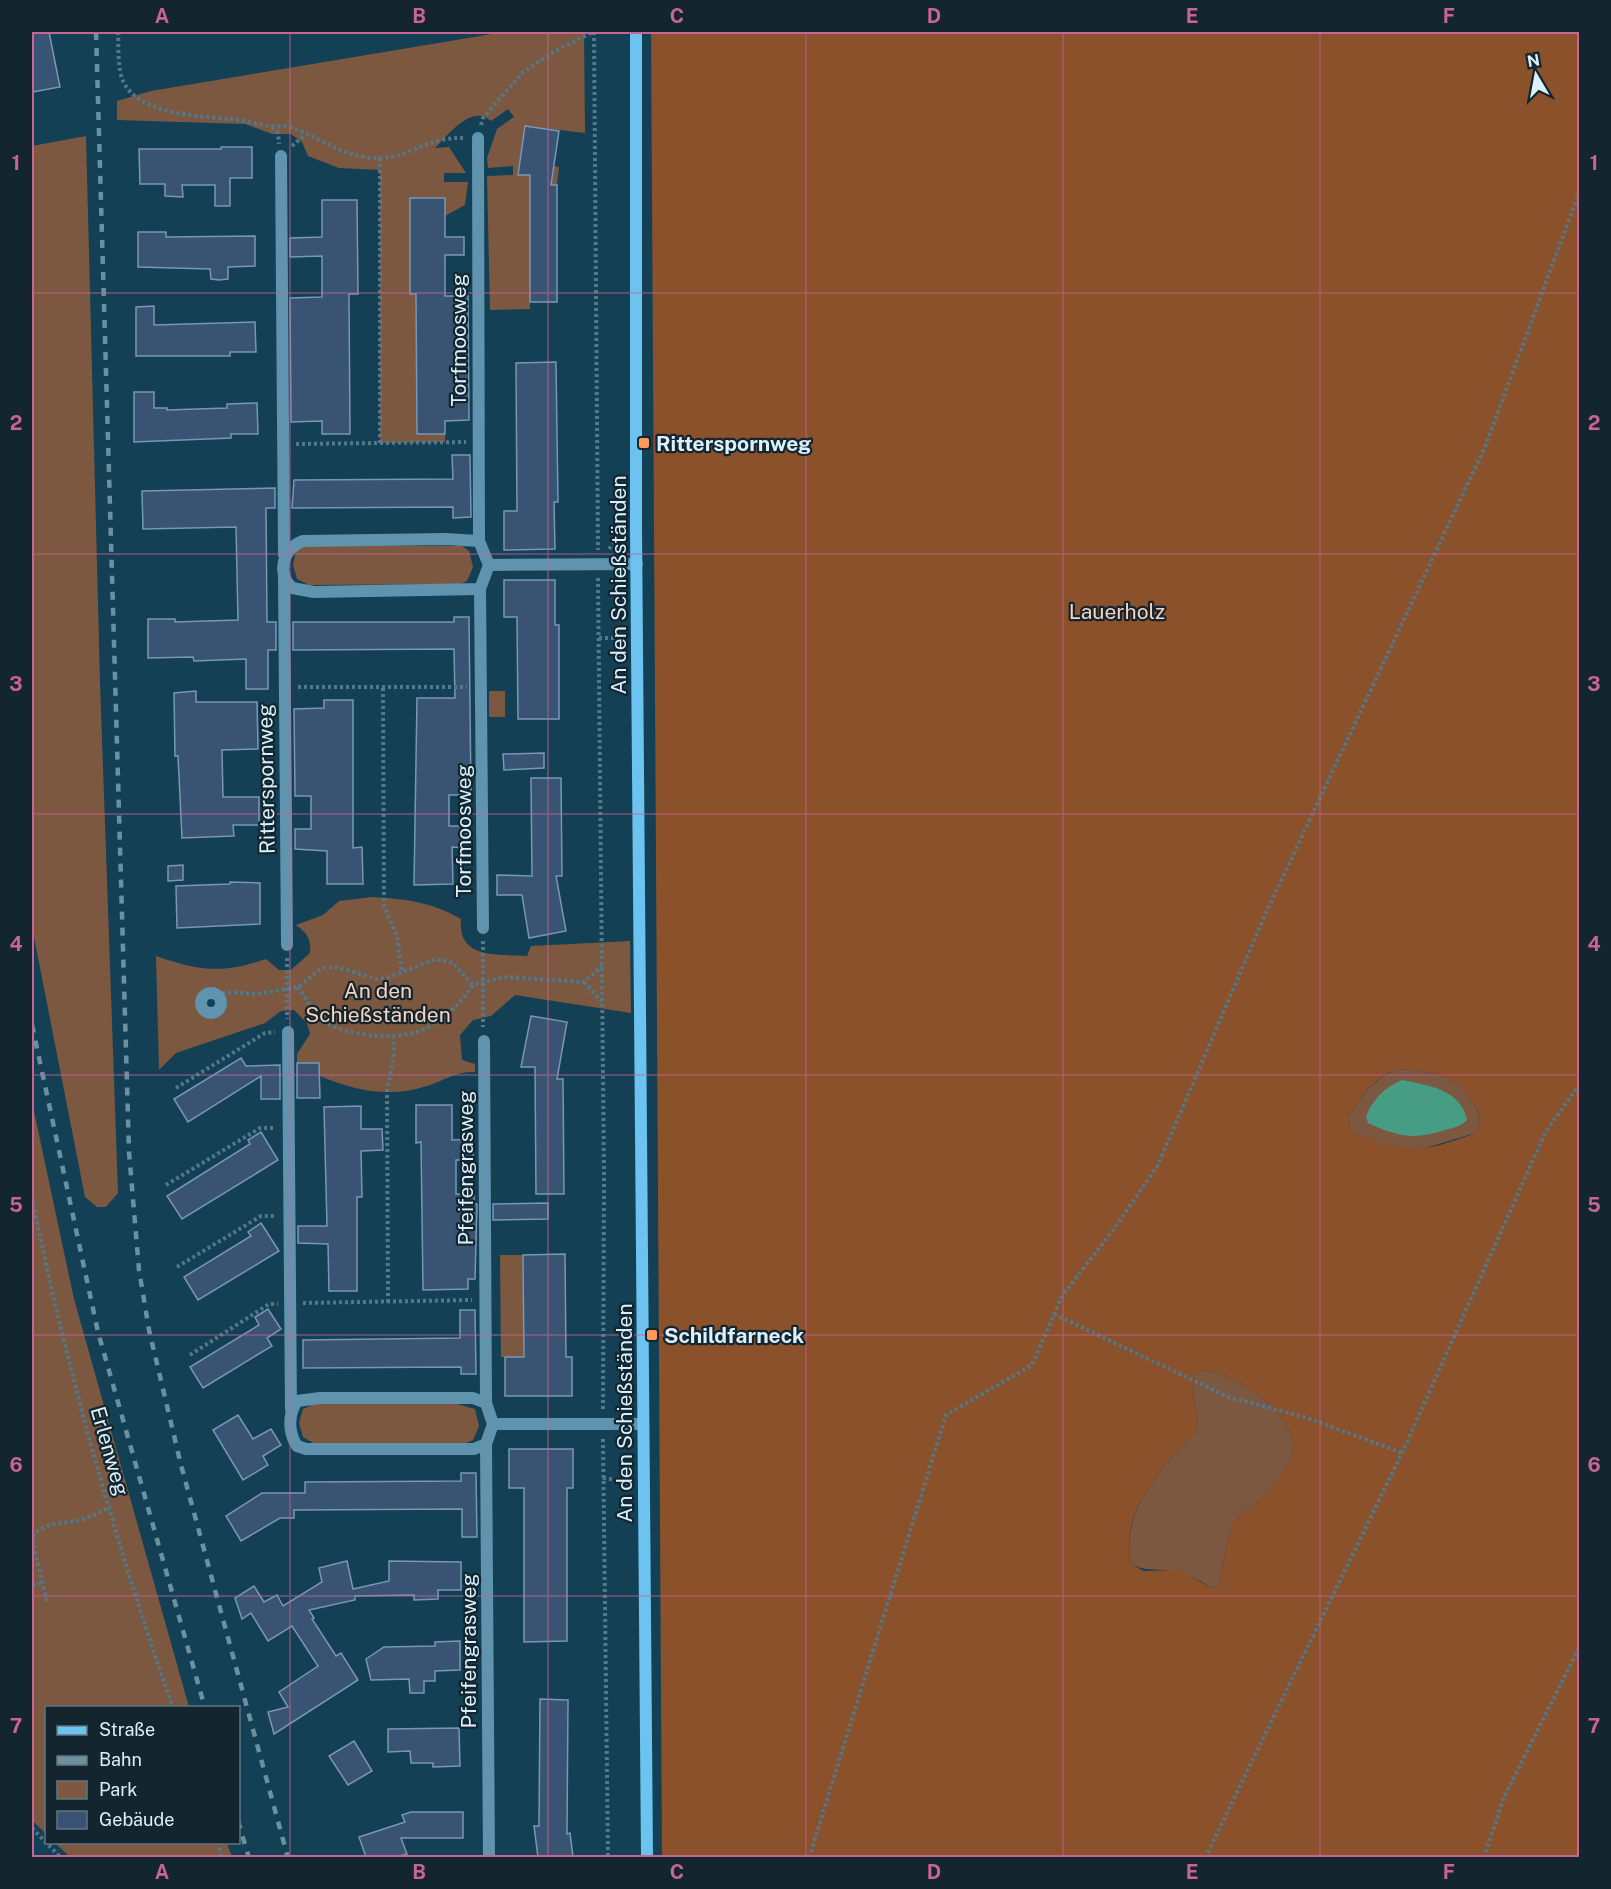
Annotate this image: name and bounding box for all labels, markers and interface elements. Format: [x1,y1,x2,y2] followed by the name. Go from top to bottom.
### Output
[155,4,169,28] text: A
[412,4,426,28] text: B
[670,4,684,28] text: C
[927,4,941,28] text: D
[1186,4,1198,28] text: E
[1443,4,1455,28] text: F
[1506,45,1566,105] north arrow
[1526,50,1541,71] text: N
[12,151,20,175] text: 1
[1590,151,1598,175] text: 1
[446,273,471,407] street label: Torfmoosweg
[10,411,22,435] text: 2
[1588,411,1600,435] text: 2
[656,431,811,456] place label: Ritterspornweg
[637,436,651,450] marker: Ritterspornweg
[606,475,631,695] street label: An den Schießständen
[1069,599,1165,624] park label: Lauerholz
[9,672,23,696] text: 3
[1587,672,1601,696] text: 3
[252,704,280,854] street label: Ritterspornweg
[451,764,476,898] street label: Torfmoosweg
[9,932,23,956] text: 4
[1587,932,1601,956] text: 4
[305,978,451,1027] park label: An den Schießständen
[453,1091,478,1245] street label: Pfeifengrasweg
[9,1193,23,1217] text: 5
[1587,1193,1601,1217] text: 5
[612,1303,637,1523] street label: An den Schießständen
[664,1323,804,1348] place label: Schildfarneck
[645,1328,659,1342] marker: Schildfarneck
[85,1404,135,1498] street label: Erlenweg
[9,1453,23,1477] text: 6
[1587,1453,1601,1477] text: 6
[456,1574,481,1728] street label: Pfeifengrasweg
[45,1706,240,1844] legend
[10,1714,22,1738] text: 7
[1588,1714,1600,1738] text: 7
[99,1719,155,1740] text: Straße
[99,1749,142,1770] text: Bahn
[99,1779,137,1800] text: Park
[99,1809,174,1830] text: Gebäude
[155,1860,169,1884] text: A
[412,1860,426,1884] text: B
[670,1860,684,1884] text: C
[927,1860,941,1884] text: D
[1186,1860,1198,1884] text: E
[1443,1860,1455,1884] text: F

